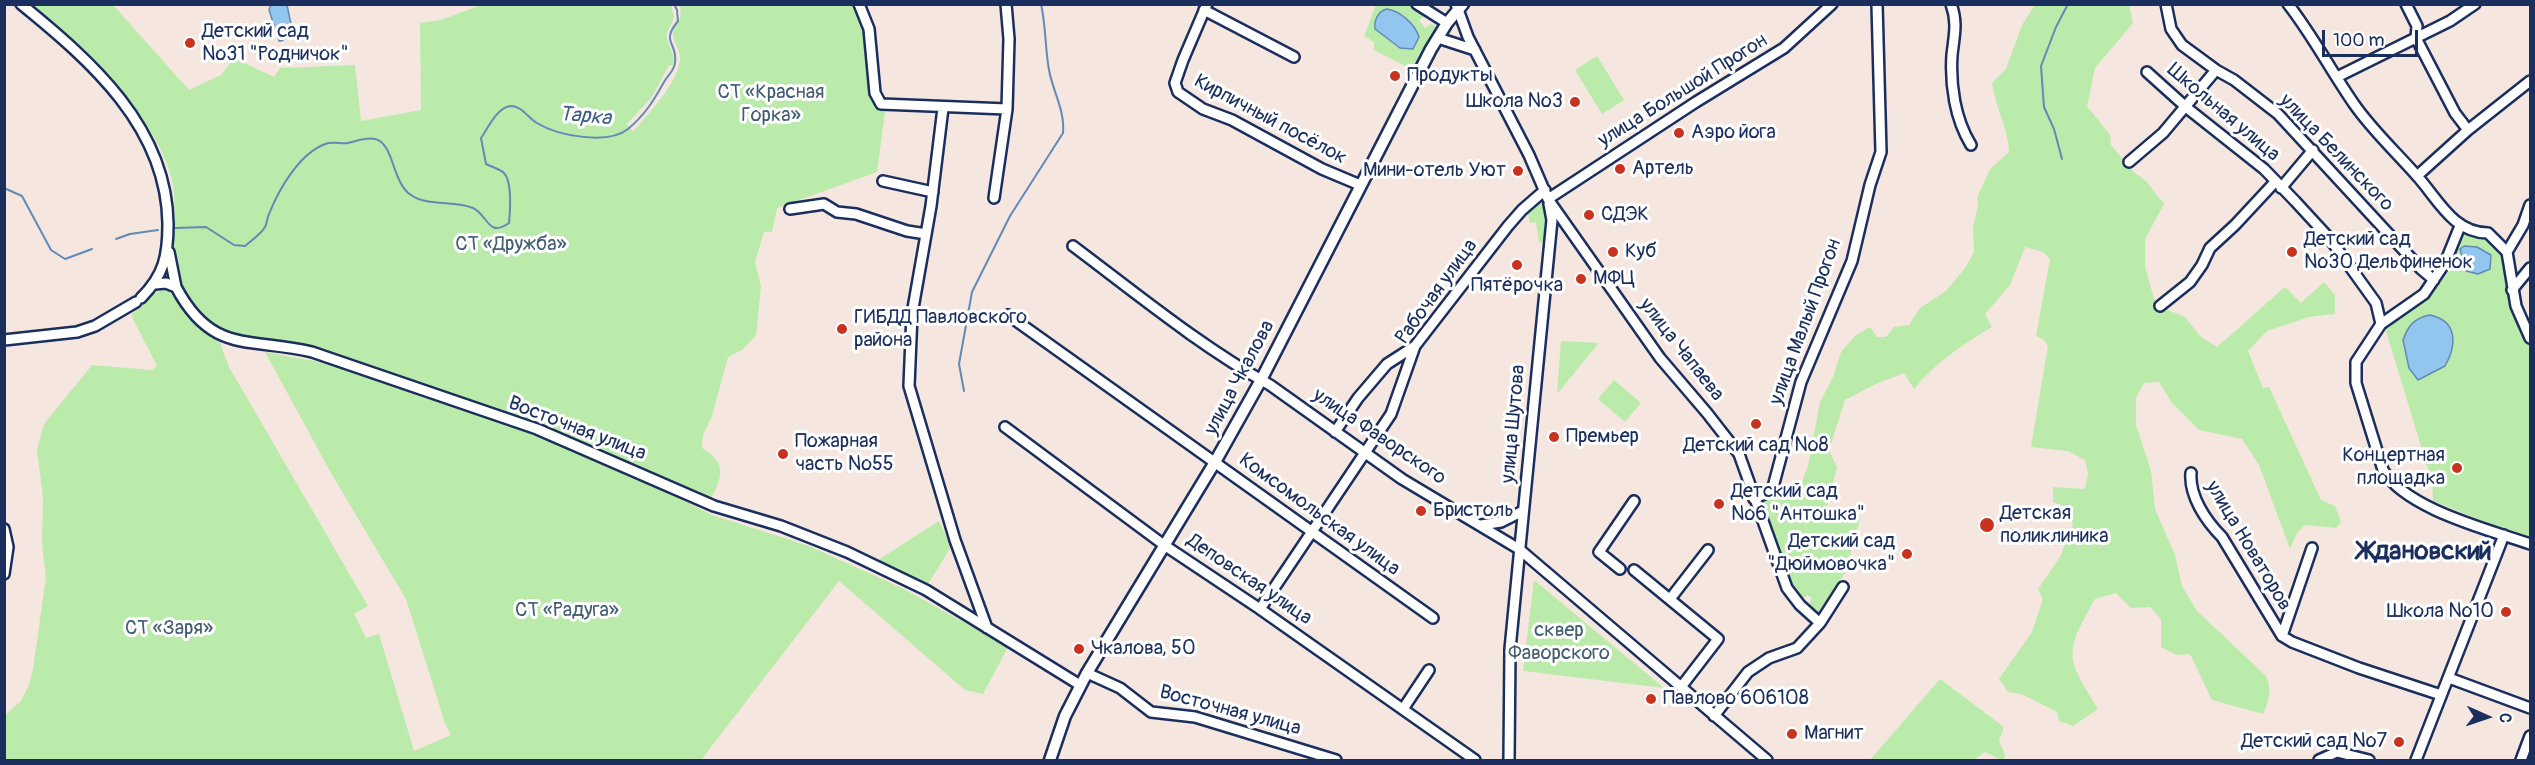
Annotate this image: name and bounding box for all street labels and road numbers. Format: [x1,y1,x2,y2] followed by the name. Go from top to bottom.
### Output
[1594,29,1772,153] street label: улица Большой Прогон
[2162,59,2284,167] street label: Школьная улица
[1190,70,1350,170] street label: Кирпичный посёлок
[2274,89,2398,217] street label: улица Белинского
[1391,235,1483,349] street label: Рабочая улица
[1765,236,1847,408] street label: улица Малый Прогон
[1633,294,1729,406] street label: улица Чапаева
[1200,317,1280,439] street label: улица Чкалова
[1497,364,1531,484] street label: улица Шутова
[1308,384,1450,490] street label: улица Фаворского
[505,392,649,466] street label: Восточная улица
[1234,448,1404,582] street label: Комсомольская улица
[2200,477,2296,615] street label: улица Новаторов
[1182,529,1316,631] street label: Деповская улица
[1157,681,1303,741] street label: Восточная улица

